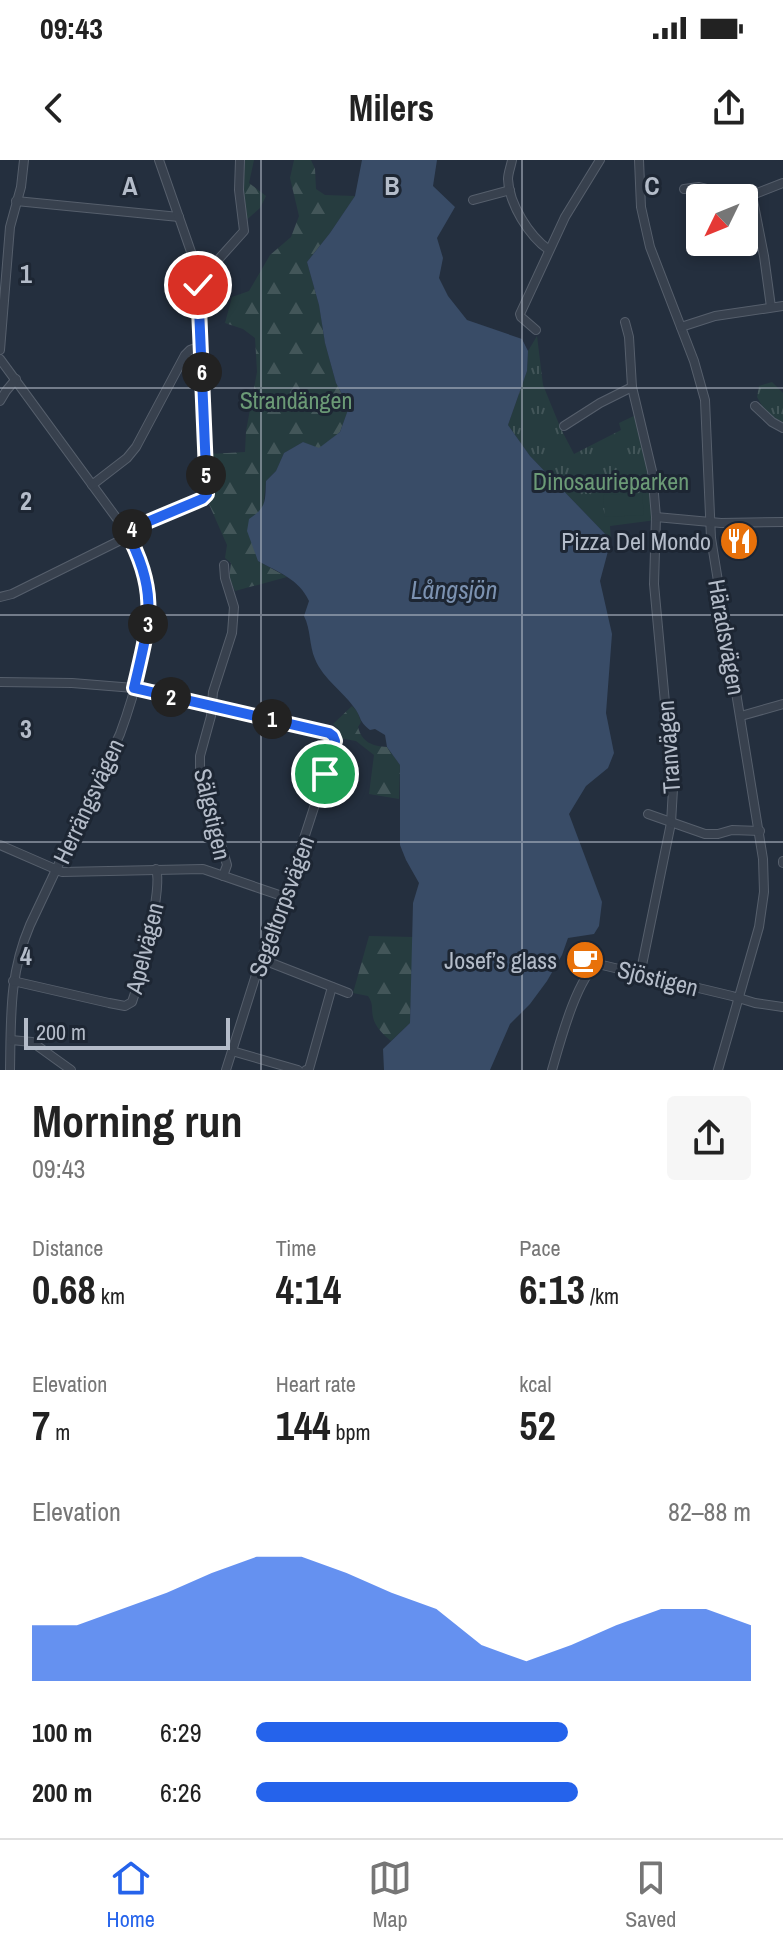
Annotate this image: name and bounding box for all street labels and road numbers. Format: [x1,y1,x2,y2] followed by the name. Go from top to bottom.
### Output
[701,577,753,697] street label: Häradsvägen
[649,699,687,795] street label: Tranvägen
[45,733,131,869] street label: Herrängsvägen
[187,765,239,863] street label: Sälgstigen
[241,831,321,981] street label: Segeltorpsvägen
[117,899,171,998] street label: Apelvägen
[614,953,702,1003] street label: Sjöstigen

